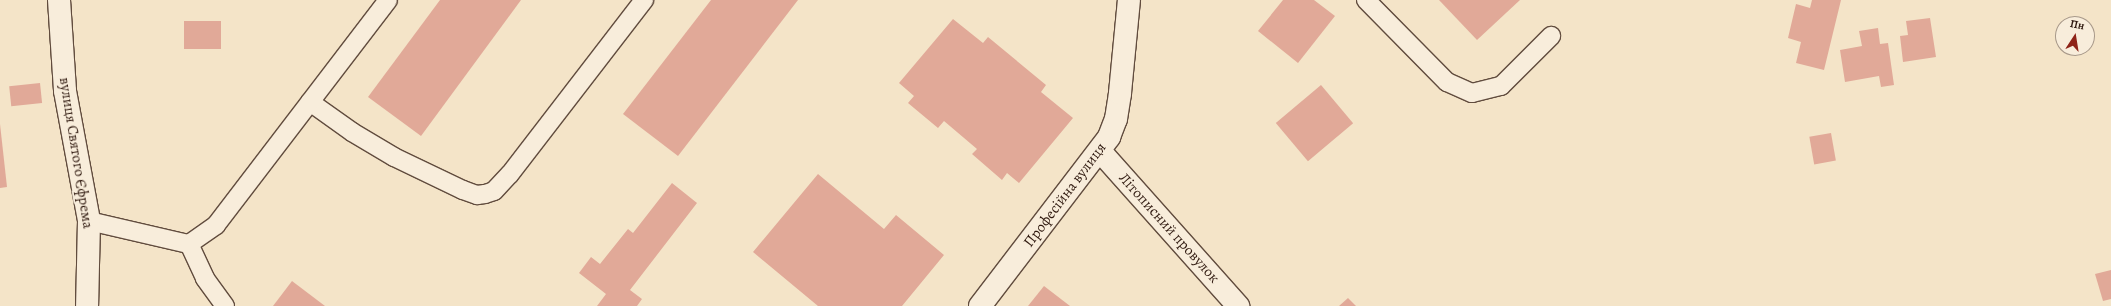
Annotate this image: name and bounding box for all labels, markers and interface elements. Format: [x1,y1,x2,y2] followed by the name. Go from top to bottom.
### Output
[2055,16,2095,56] north arrow
[2069,16,2086,34] text: Пн
[55,76,97,230] street label: вулиця Святого Єфрема
[1020,139,1110,251] street label: Професійна вулиця
[1115,169,1223,287] street label: Літописний провулок

